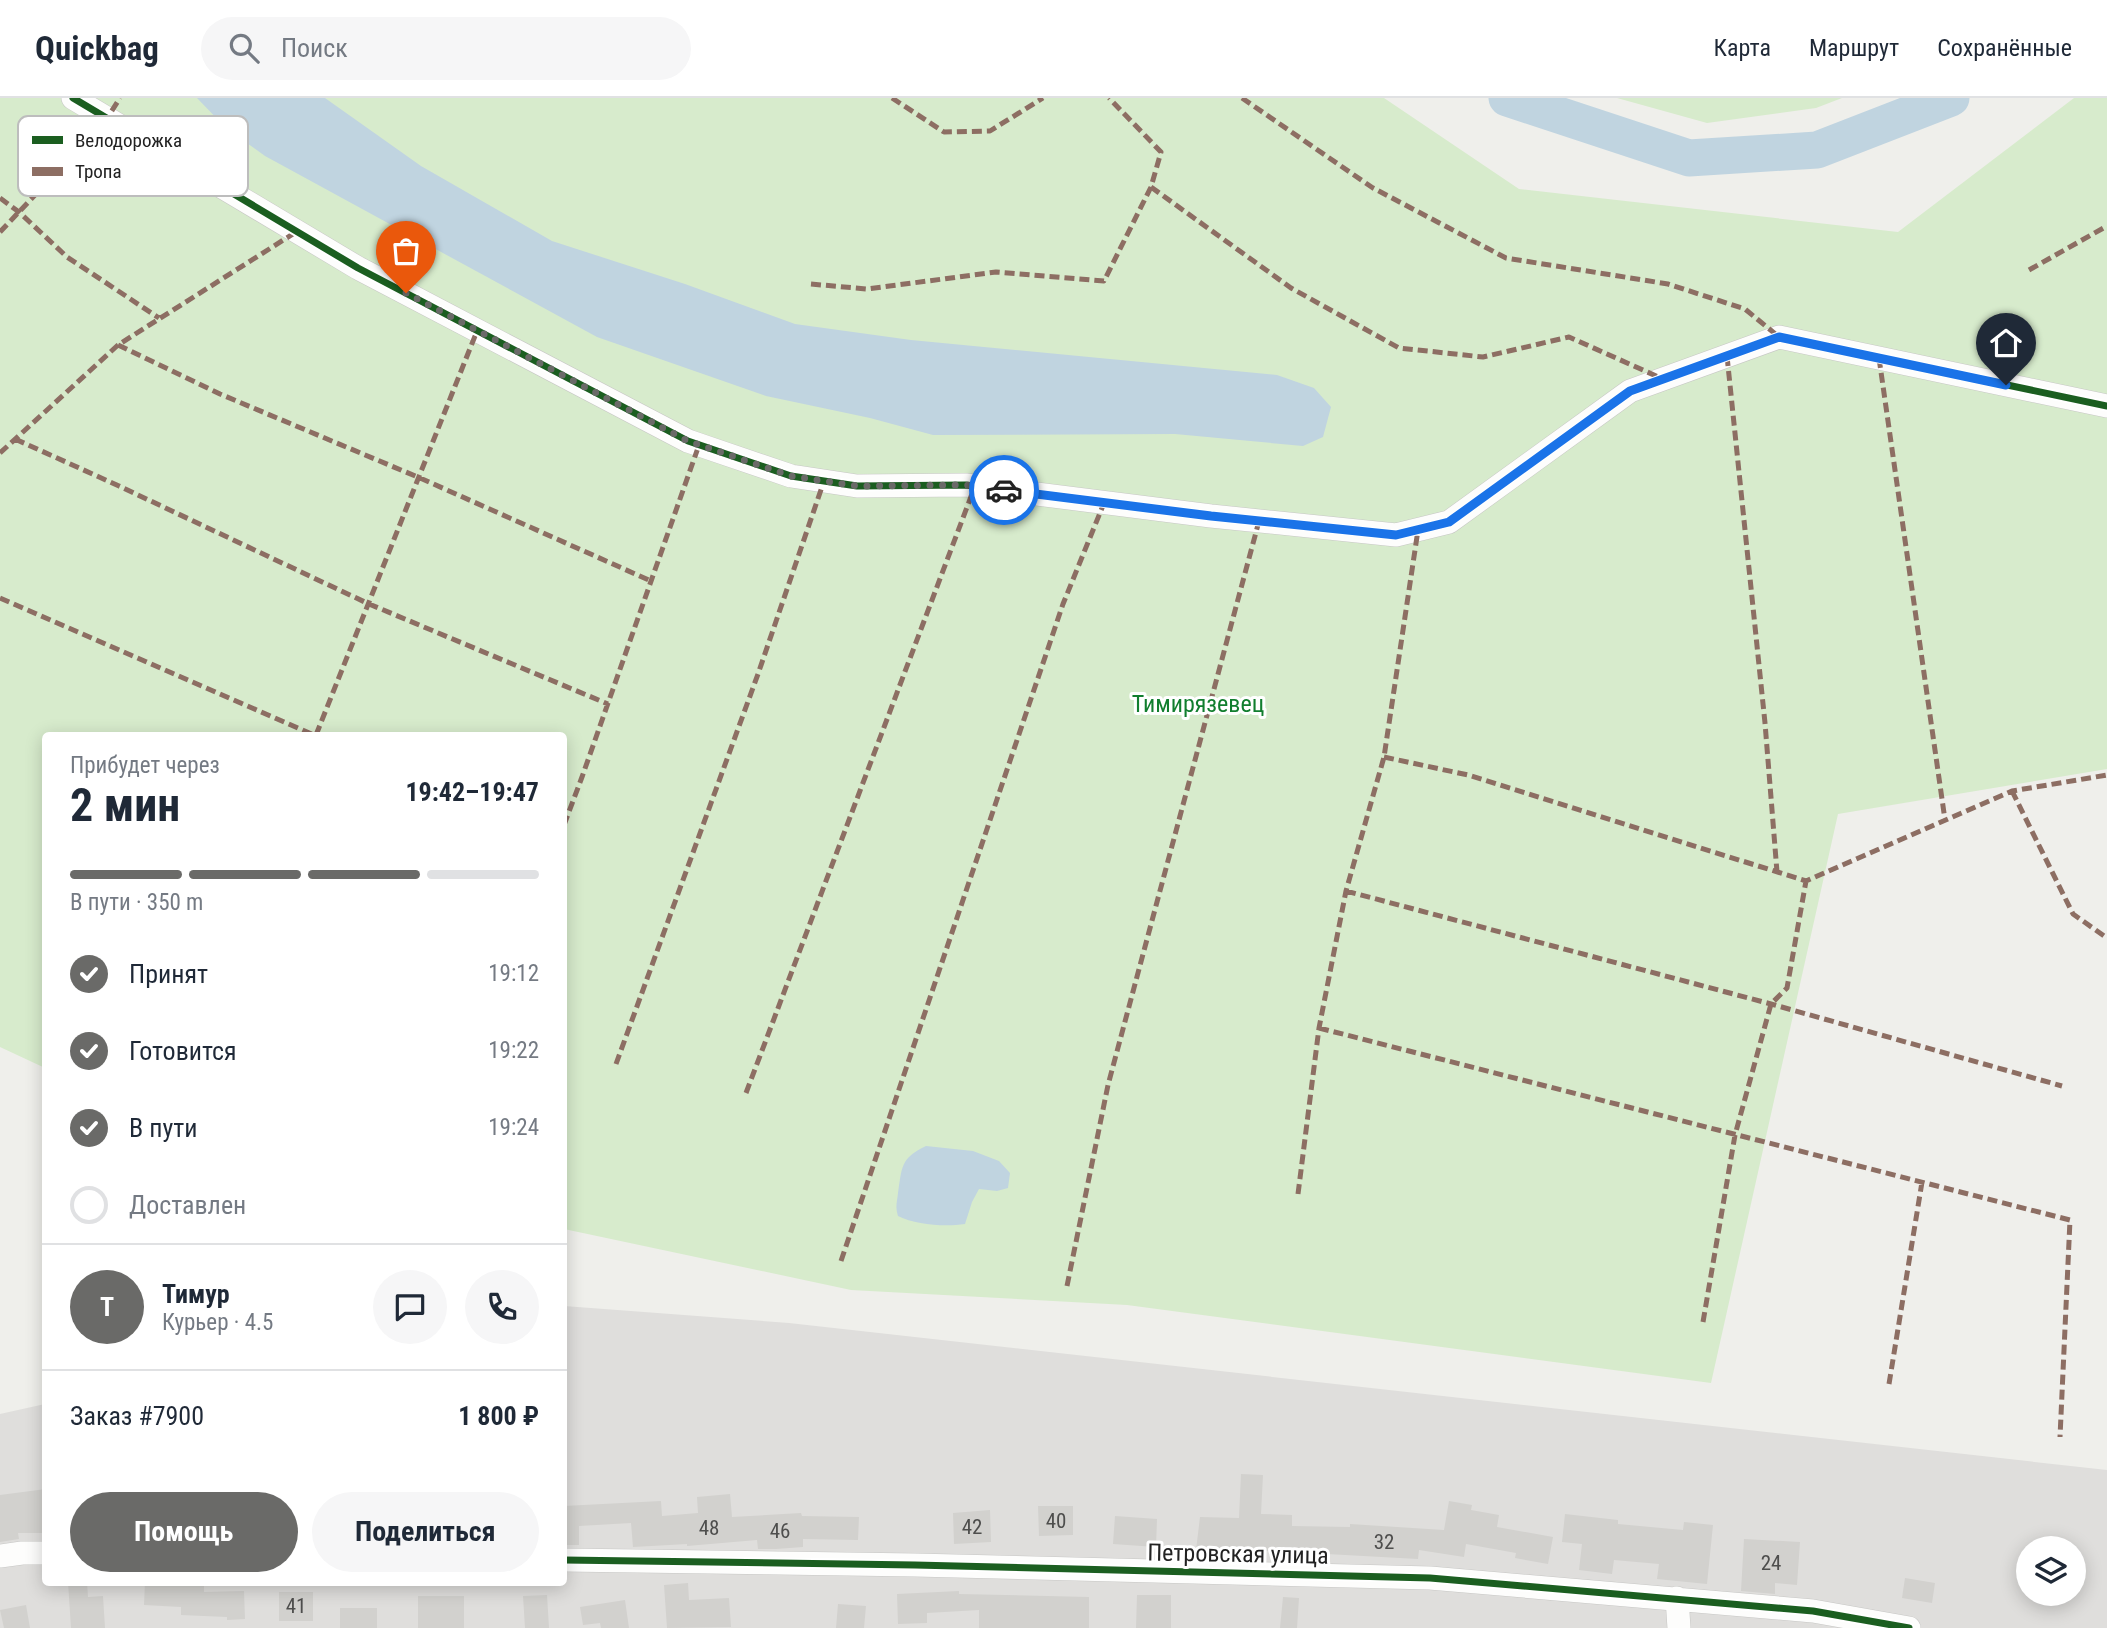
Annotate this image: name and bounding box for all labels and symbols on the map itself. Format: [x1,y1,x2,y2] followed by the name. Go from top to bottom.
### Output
[18,116,248,196] legend
[75,129,182,152] text: Велодорожка
[75,160,122,183] text: Тропа
[376,221,436,293] pin
[1976,313,2036,385] pin
[969,455,1039,525] courier
[1132,690,1264,718] park label: Тимирязевец
[1046,1509,1066,1533] house number: 40
[962,1515,982,1539] house number: 42
[699,1516,719,1540] house number: 48
[770,1519,790,1543] house number: 46
[1374,1530,1394,1554] house number: 32
[1147,1538,1329,1570] street label: Петровская улица
[1761,1551,1781,1575] house number: 24
[286,1594,306,1618] house number: 41

